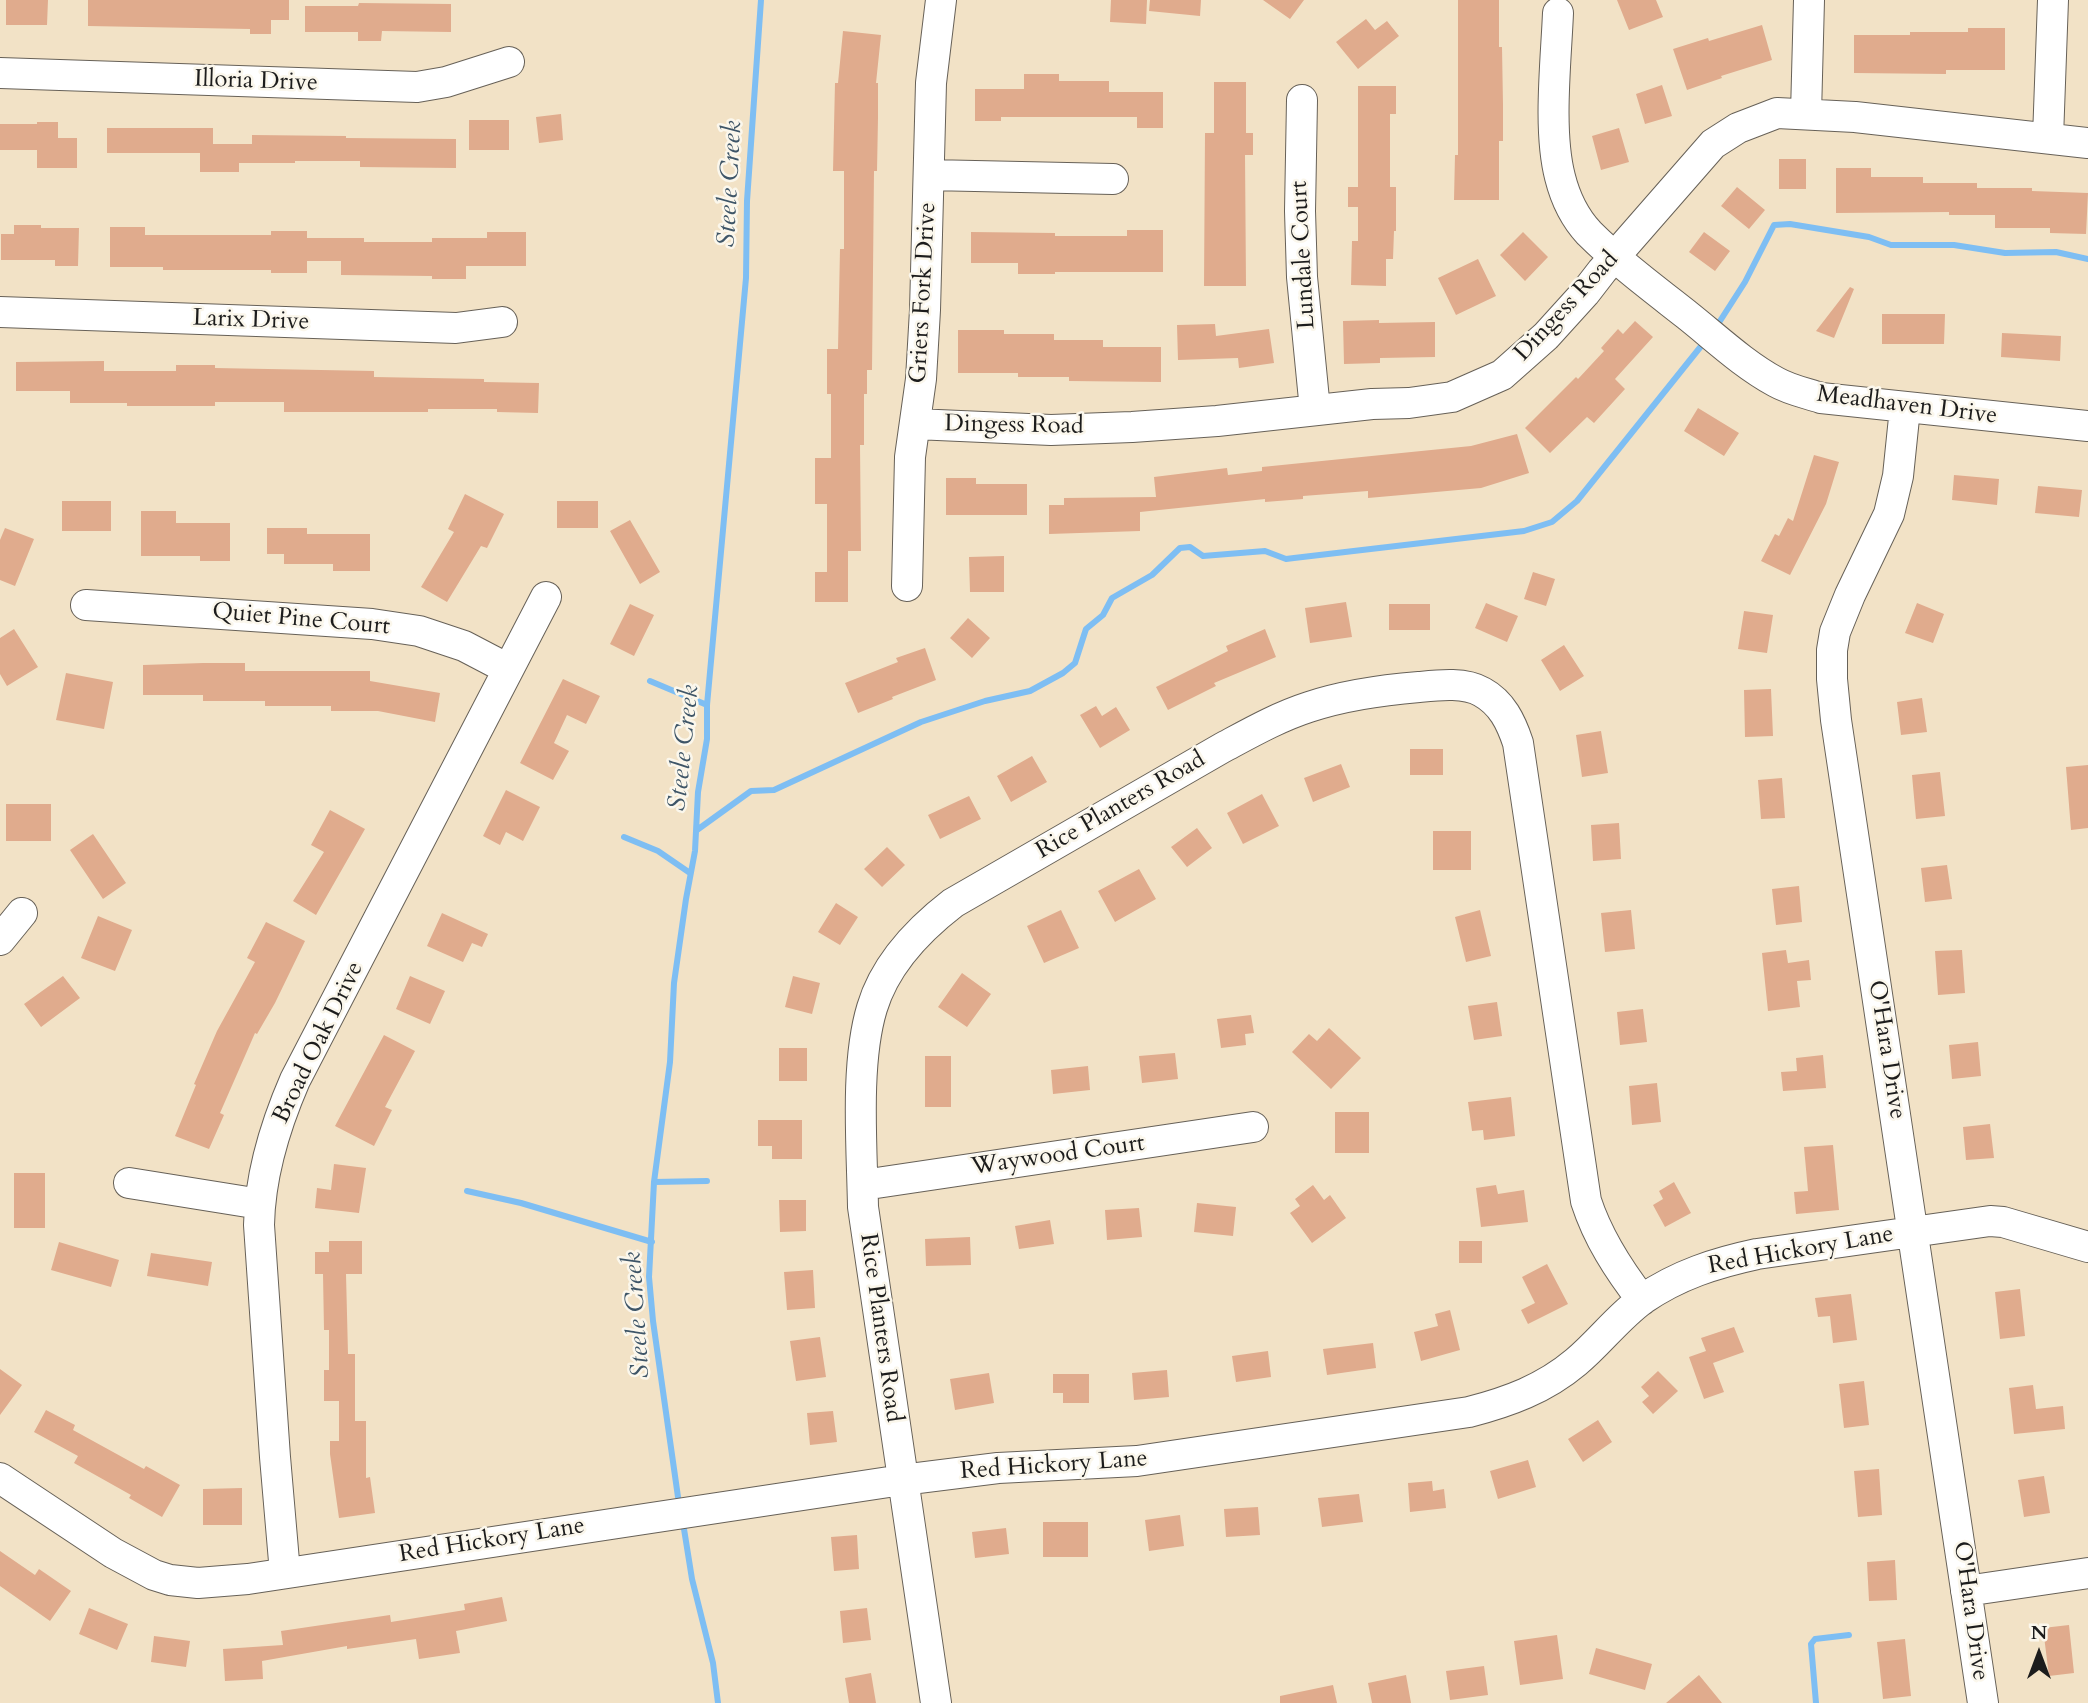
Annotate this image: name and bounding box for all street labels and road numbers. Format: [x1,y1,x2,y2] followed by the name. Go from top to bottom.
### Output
[194,65,318,99] street label: Illoria Drive
[1286,180,1322,330] street label: Lundale Court
[905,202,943,384] street label: Griers Fork Drive
[1509,246,1625,368] street label: Dingess Road
[192,305,310,337] street label: Larix Drive
[1815,381,1999,431] street label: Meadhaven Drive
[944,410,1084,442] street label: Dingess Road
[211,598,391,642] street label: Quiet Pine Court
[1031,746,1211,866] street label: Rice Planters Road
[267,958,371,1128] street label: Broad Oak Drive
[1861,978,1911,1122] street label: O'Hara Drive
[969,1130,1147,1182] street label: Waywood Court
[1706,1221,1896,1281] street label: Red Hickory Lane
[852,1232,908,1424] street label: Rice Planters Road
[959,1445,1149,1487] street label: Red Hickory Lane
[397,1512,587,1570] street label: Red Hickory Lane
[1946,1540,1994,1682] street label: O'Hara Drive

